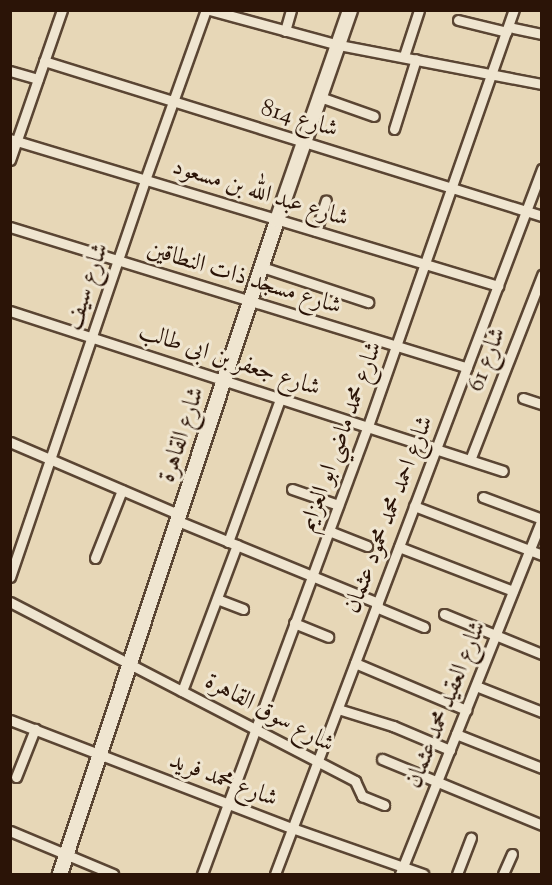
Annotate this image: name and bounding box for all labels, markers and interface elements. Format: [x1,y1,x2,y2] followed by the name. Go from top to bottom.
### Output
[257,95,341,145] street label: شارع 814
[169,154,351,234] street label: شارع عبد الله بن مسعود
[143,236,345,322] street label: شارع مسجد ذات النطاقين
[60,240,116,334] street label: شارع سيف
[135,318,323,404] street label: شارع جعفر بن ابى طالب
[463,324,513,396] street label: شارع 61
[294,338,390,536] street label: شارع محمد ماضي ابو العزايم
[154,384,212,486] street label: شارع القاهرة
[339,412,441,618] street label: شارع احمد محمد محمود عثمان
[400,617,494,793] street label: شارع العقيد محمد عثمان
[199,668,339,760] street label: شارع سوق القاهرة
[165,747,281,815] street label: شارع محمد فريد

